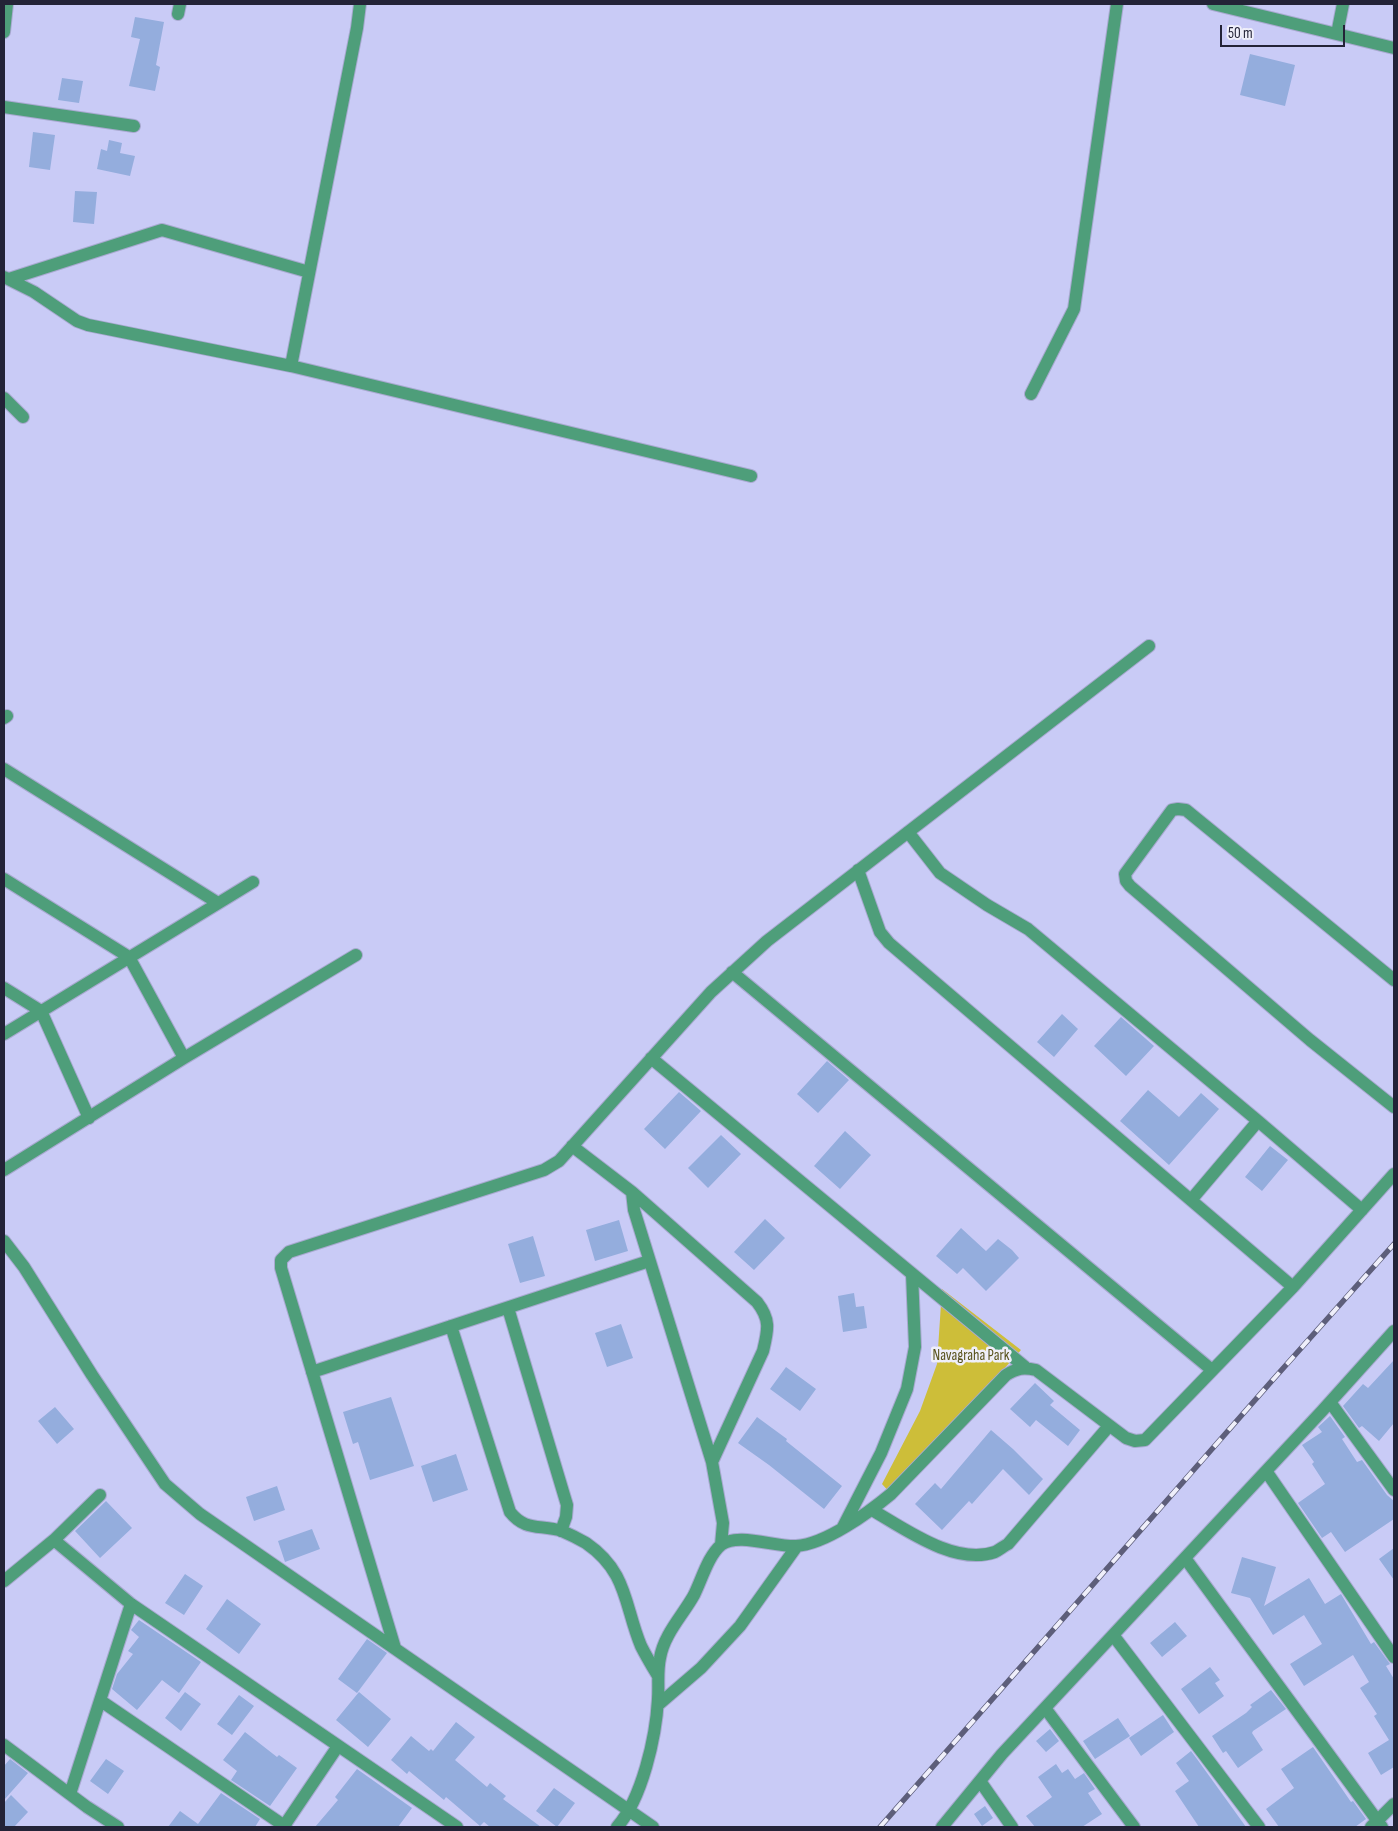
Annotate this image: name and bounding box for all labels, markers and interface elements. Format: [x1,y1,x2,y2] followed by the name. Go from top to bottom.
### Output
[1223,15,1348,47] scale bar
[1228,24,1253,43] text: 50 m
[932,1347,1010,1365] park label: Navagraha Park

